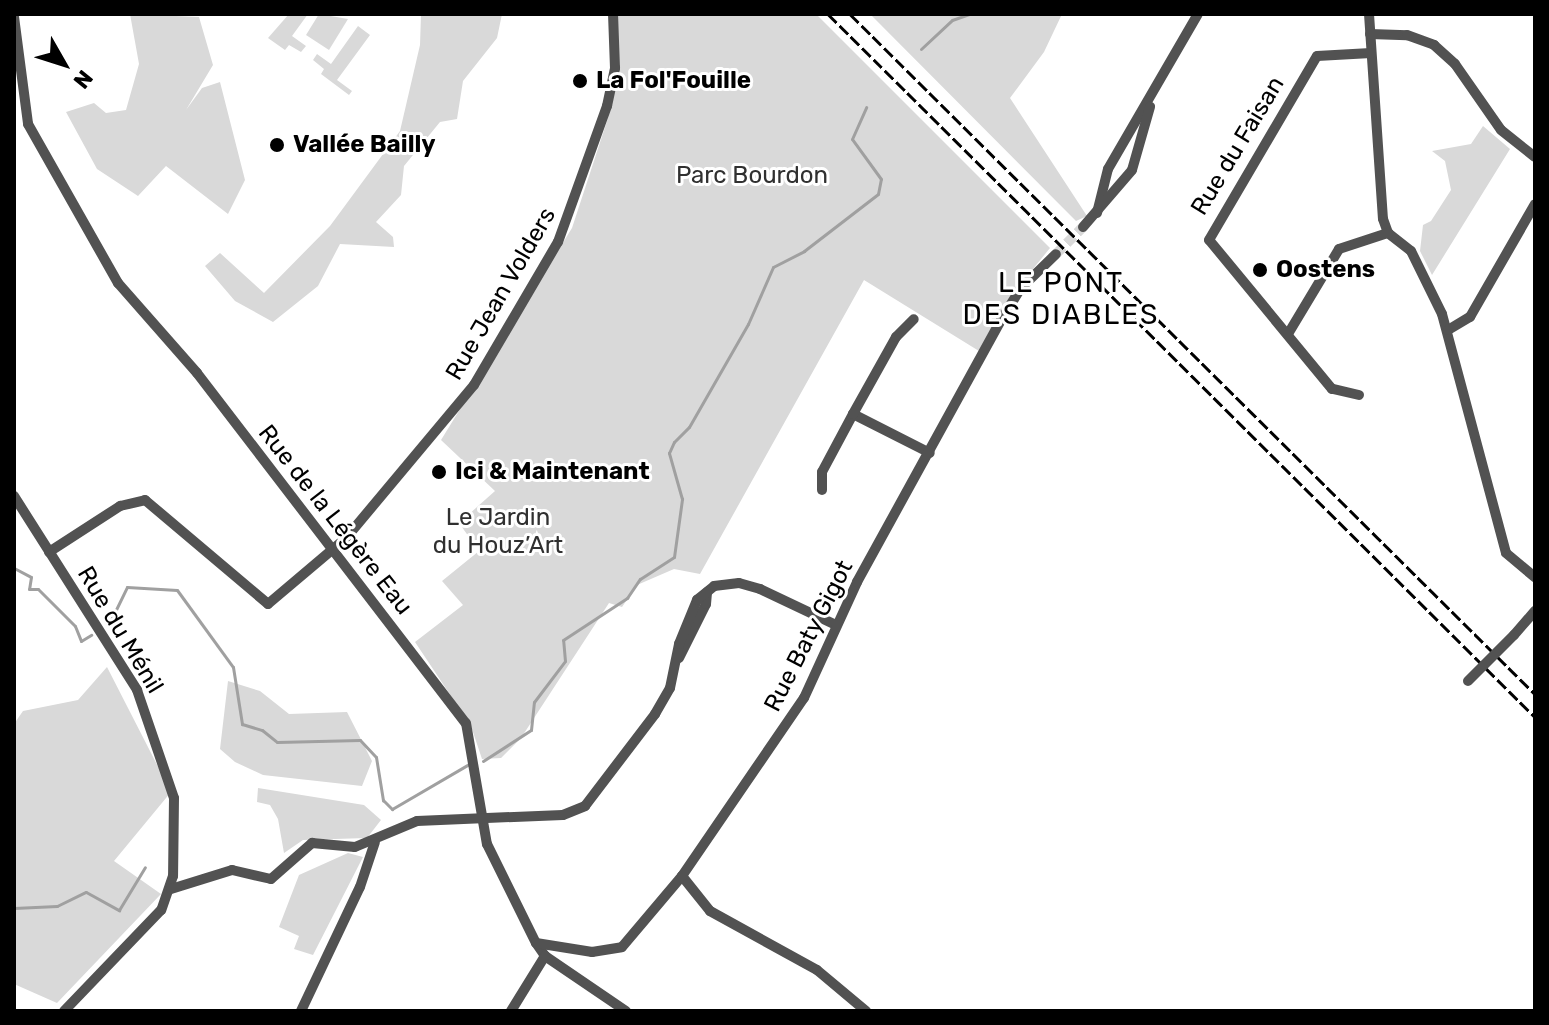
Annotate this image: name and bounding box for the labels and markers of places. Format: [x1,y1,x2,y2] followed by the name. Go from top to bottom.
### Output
[596,67,751,95] place label: La Fol'Fouille
[571,72,589,90] marker: La Fol'Fouille
[293,131,436,159] place label: Vallée Bailly
[268,136,286,154] marker: Vallée Bailly
[1276,256,1375,284] place label: Oostens
[1251,261,1269,279] marker: Oostens
[455,458,650,486] place label: Ici & Maintenant
[430,463,448,481] marker: Ici & Maintenant

